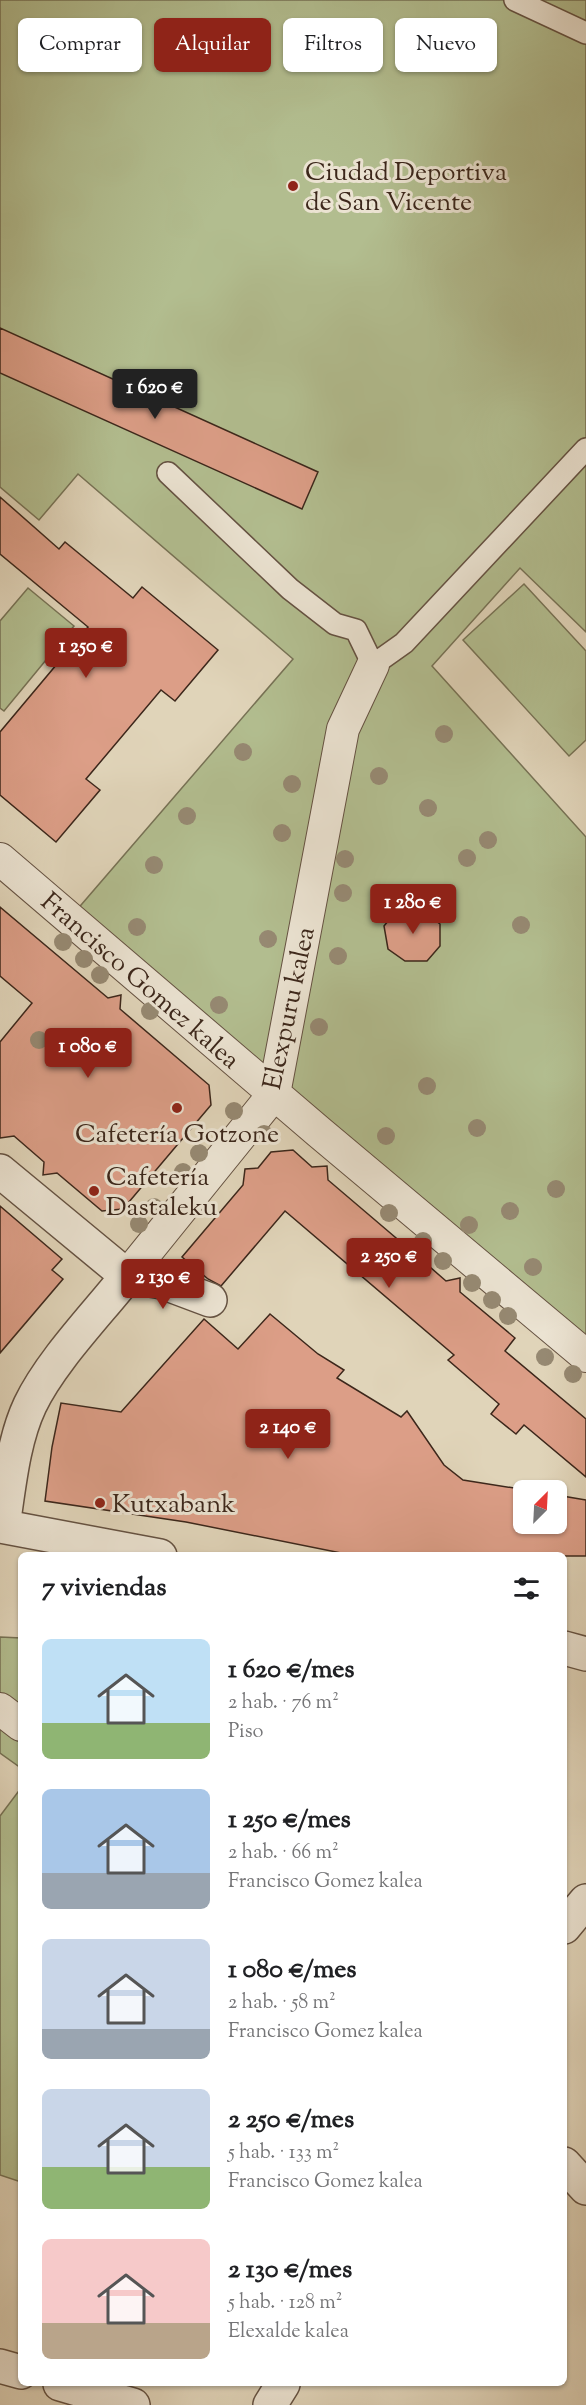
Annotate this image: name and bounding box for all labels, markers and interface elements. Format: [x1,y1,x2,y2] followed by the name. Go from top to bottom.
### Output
[18,18,142,72] chip: Comprar
[154,18,271,72] chip: Alquilar
[283,18,383,72] chip: Filtros
[395,18,497,72] chip: Nuevo
[305,155,507,222] place label: Ciudad Deportiva de San Vicente
[286,179,300,193] marker: Ciudad Deportiva de San Vicente
[100,369,210,420] pin: 1 620 €
[126,374,184,403] text: 1 620 €
[31,628,141,679] pin: 1 250 €
[59,633,113,662] text: 1 250 €
[358,884,468,935] pin: 1 280 €
[32,885,247,1079] street label: Francisco Gomez kalea
[384,889,442,918] text: 1 280 €
[255,924,326,1093] street label: Elexpuru kalea
[33,1028,143,1079] pin: 1 080 €
[59,1033,117,1062] text: 1 080 €
[170,1101,184,1115] marker: Cafetería Gotzone
[75,1117,279,1154] place label: Cafetería Gotzone
[106,1160,217,1227] place label: Cafetería Dastaleku
[87,1184,101,1198] marker: Cafetería Dastaleku
[334,1238,444,1289] pin: 2 250 €
[361,1243,417,1272] text: 2 250 €
[108,1259,218,1310] pin: 2 130 €
[135,1264,191,1293] text: 2 130 €
[233,1409,343,1460] pin: 2 140 €
[259,1414,317,1443] text: 2 140 €
[513,1480,567,1534] north arrow
[513,1480,567,1534] map controls
[112,1487,236,1524] place label: Kutxabank
[93,1496,107,1510] marker: Kutxabank
[42,1570,166,1607] text: 7 viviendas
[510,1572,543,1605] icon: filters
[228,1652,355,1689] text: 1 620 €/mes
[90,1663,162,1735] icon: home
[228,1689,339,1718] text: 2 hab. · 76 m²
[228,1718,263,1747] text: Piso
[228,1802,351,1839] text: 1 250 €/mes
[90,1813,162,1885] icon: home
[228,1839,339,1868] text: 2 hab. · 66 m²
[228,1868,423,1897] text: Francisco Gomez kalea
[228,1952,356,1989] text: 1 080 €/mes
[90,1963,162,2035] icon: home
[228,1989,336,2018] text: 2 hab. · 58 m²
[228,2018,423,2047] text: Francisco Gomez kalea
[228,2102,354,2139] text: 2 250 €/mes
[90,2113,162,2185] icon: home
[228,2139,339,2168] text: 5 hab. · 133 m²
[228,2168,423,2197] text: Francisco Gomez kalea
[228,2252,352,2289] text: 2 130 €/mes
[90,2263,162,2335] icon: home
[228,2289,343,2318] text: 5 hab. · 128 m²
[228,2318,349,2347] text: Elexalde kalea

